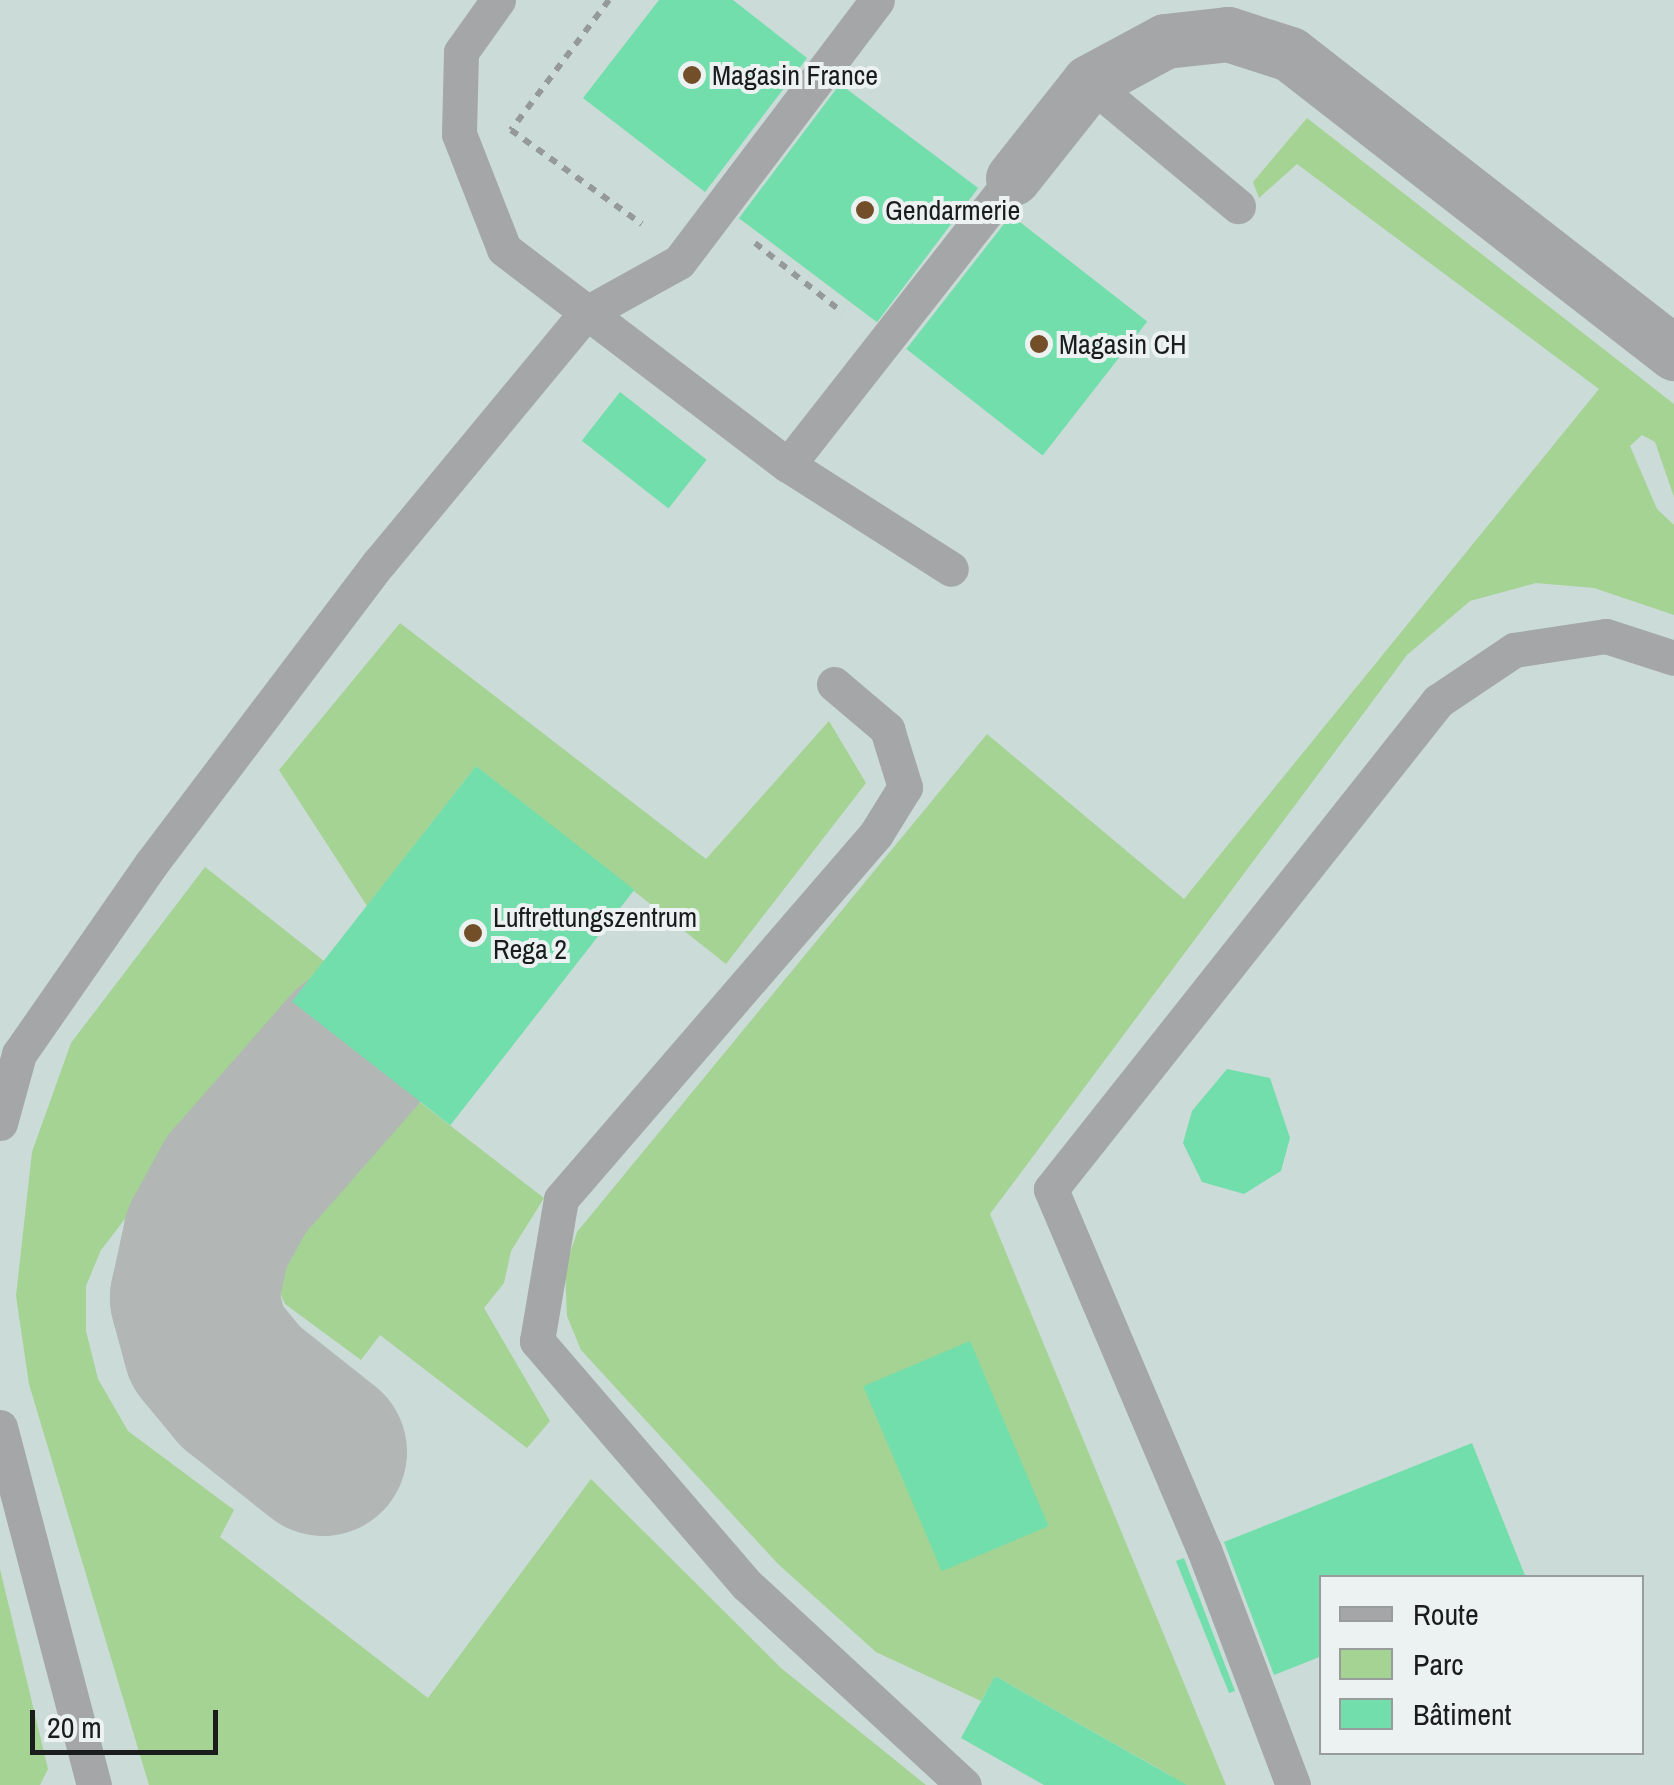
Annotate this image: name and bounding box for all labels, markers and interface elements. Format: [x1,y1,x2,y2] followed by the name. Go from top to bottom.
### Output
[712,58,878,92] place label: Magasin France
[681,64,703,86] marker: Magasin France
[885,193,1020,227] place label: Gendarmerie
[854,199,876,221] marker: Gendarmerie
[1059,327,1187,361] place label: Magasin CH
[1028,333,1050,355] marker: Magasin CH
[493,900,697,966] place label: Luftrettungszentrum Rega 2
[462,922,484,944] marker: Luftrettungszentrum Rega 2
[1319,1575,1644,1755] legend
[1413,1594,1479,1634] text: Route
[1413,1644,1464,1684] text: Parc
[35,1690,222,1752] scale bar
[1413,1694,1511,1734] text: Bâtiment
[47,1707,102,1747] text: 20 m

